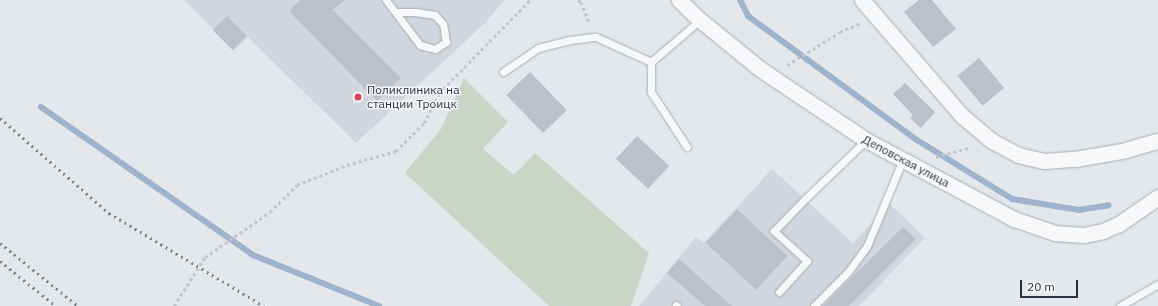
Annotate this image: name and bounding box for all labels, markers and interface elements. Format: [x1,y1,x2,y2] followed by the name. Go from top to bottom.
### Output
[367,83,460,111] place label: Поликлиника на станции Троицк
[352,91,364,103] marker: Поликлиника на станции Троицк
[860,132,952,190] street label: Деповская улица
[1022,272,1080,298] scale bar
[1027,279,1055,294] text: 20 m

